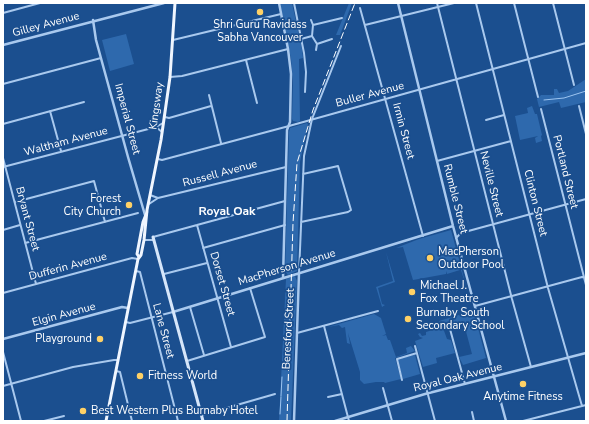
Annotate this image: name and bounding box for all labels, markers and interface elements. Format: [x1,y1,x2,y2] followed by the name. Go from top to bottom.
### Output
[255,7,265,17] marker: Shri Guru Ravidass Sabha Vancouver
[11,10,81,40] street label: Gilley Avenue
[213,18,307,44] place label: Shri Guru Ravidass Sabha Vancouver
[334,80,406,110] street label: Buller Avenue
[147,81,167,131] street label: Kingsway
[111,82,143,156] street label: Imperial Street
[389,101,417,161] street label: Irmin Street
[23,124,109,160] street label: Waltham Avenue
[549,134,581,210] street label: Portland Street
[476,150,506,218] street label: Neville Street
[181,158,259,190] street label: Russell Avenue
[440,163,470,235] street label: Rumble Street
[520,168,550,238] street label: Clinton Street
[12,185,42,253] street label: Bryant Street
[64,192,121,218] place label: Forest City Church
[124,200,134,210] marker: Forest City Church
[198,205,256,219] district label: Royal Oak
[438,245,504,271] place label: MacPherson Outdoor Pool
[237,247,337,289] street label: MacPherson Avenue
[28,250,108,284] street label: Dufferin Avenue
[207,250,237,318] street label: Dorset Street
[425,253,435,263] marker: MacPherson Outdoor Pool
[420,279,479,305] place label: Michael J. Fox Theatre
[407,287,417,297] marker: Michael J. Fox Theatre
[280,288,298,370] street label: Beresford Street
[31,300,97,330] street label: Elgin Avenue
[149,302,177,360] street label: Lane Street
[416,306,505,332] place label: Burnaby South Secondary School
[403,314,413,324] marker: Burnaby South Secondary School
[35,332,92,346] place label: Playground
[95,334,105,344] marker: Playground
[412,361,504,395] street label: Royal Oak Avenue
[148,369,217,383] place label: Fitness World
[135,371,145,381] marker: Fitness World
[518,379,528,389] marker: Anytime Fitness
[483,390,563,404] place label: Anytime Fitness
[91,404,258,418] place label: Best Western Plus Burnaby Hotel
[78,406,88,416] marker: Best Western Plus Burnaby Hotel

